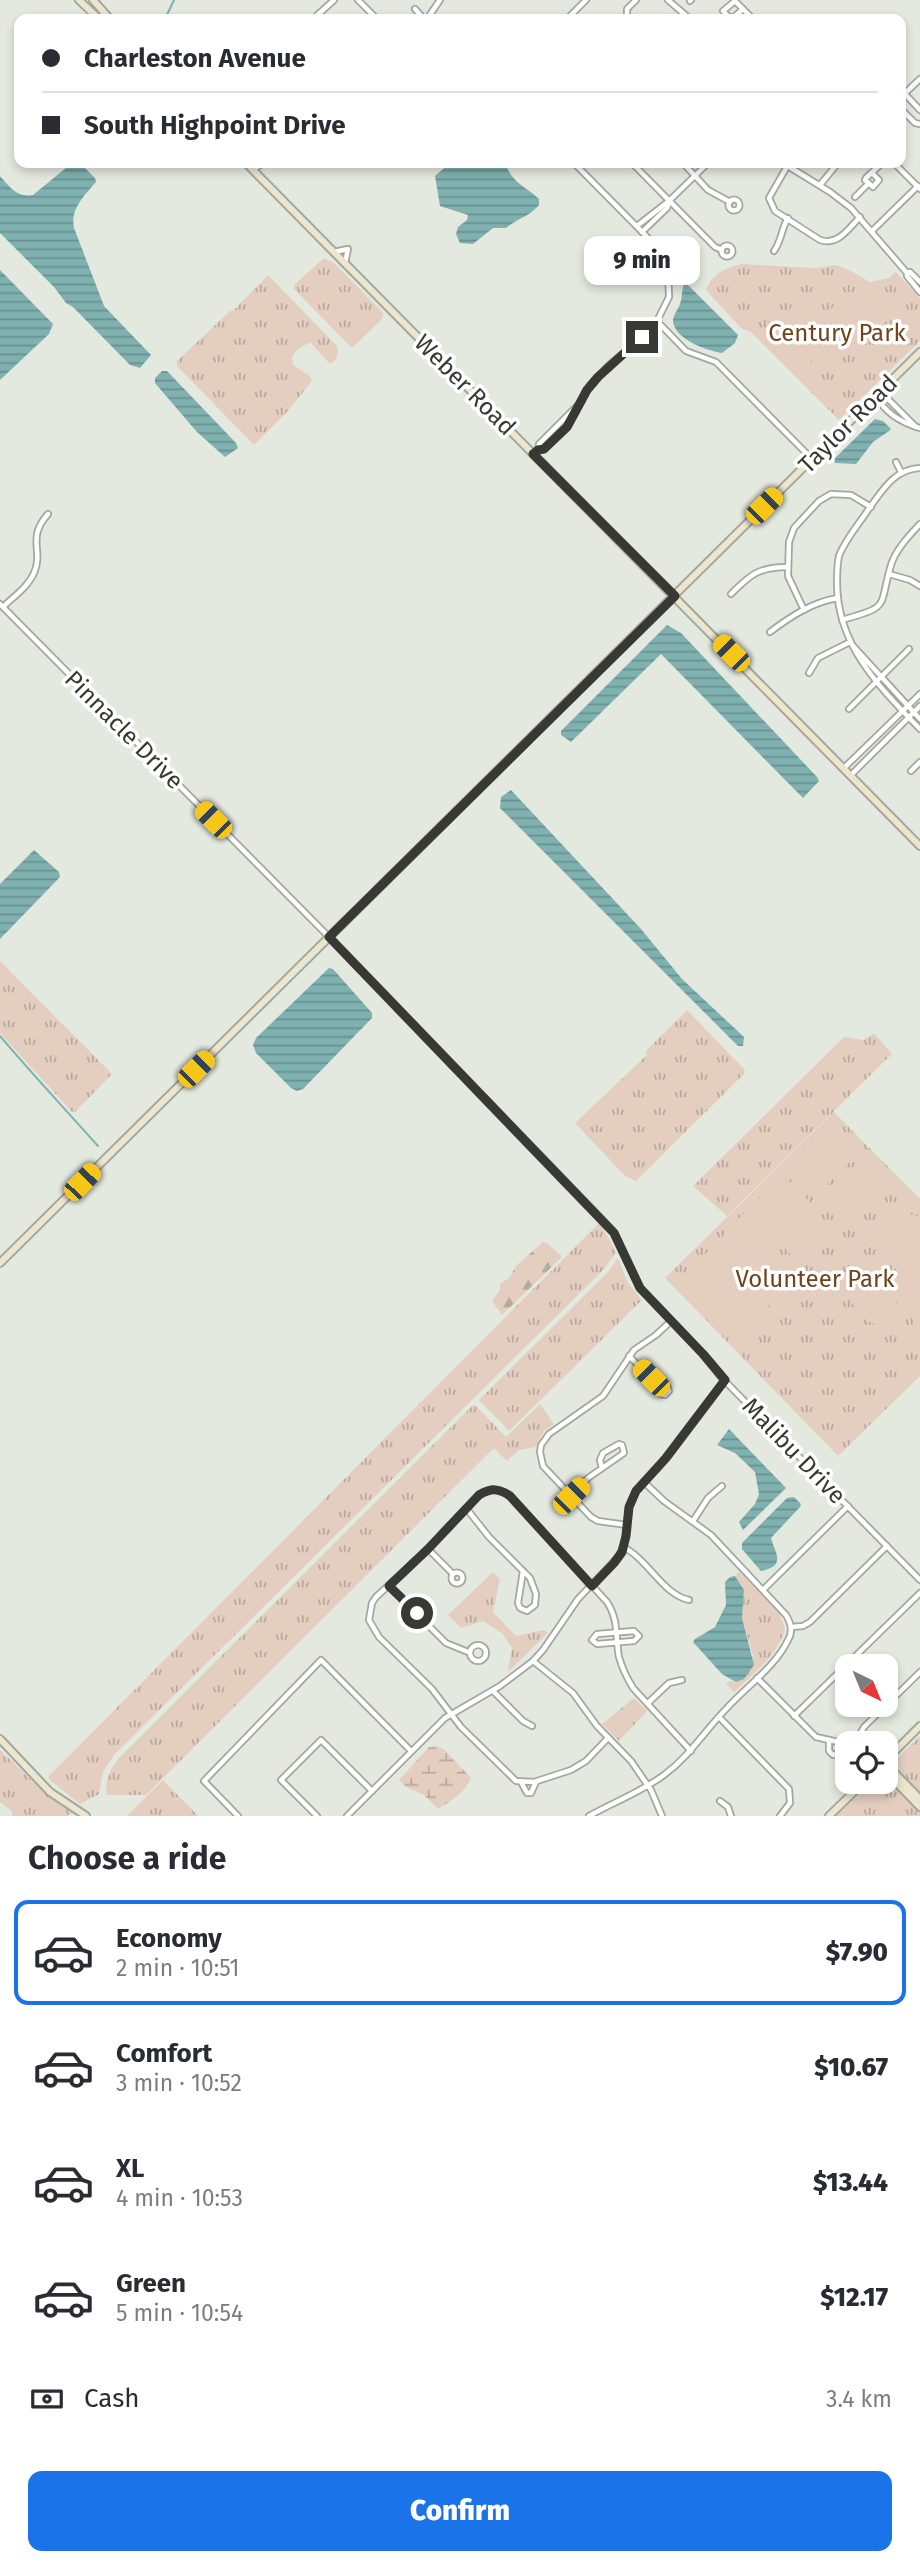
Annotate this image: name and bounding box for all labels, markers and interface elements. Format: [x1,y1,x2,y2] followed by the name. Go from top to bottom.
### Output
[84,43,306,74] text: Charleston Avenue
[84,110,346,141] text: South Highpoint Drive
[584,236,700,284] callout: 9 min
[613,246,671,274] text: 9 min
[768,319,906,347] park label: Century Park
[626,321,658,353] route end
[409,329,521,441] street label: Weber Road
[793,369,903,479] street label: Taylor Road
[742,484,787,528] car
[709,631,754,675] car
[59,665,189,795] street label: Pinnacle Drive
[191,798,236,842] car
[174,1047,219,1091] car
[60,1160,105,1204] car
[735,1265,895,1293] park label: Volunteer Park
[629,1356,674,1400] car
[737,1392,851,1510] street label: Malibu Drive
[549,1474,594,1518] car
[401,1597,433,1629] route start
[835,1654,898,1717] north arrow
[835,1654,898,1794] map controls
[835,1731,898,1794] button: locate
[28,1839,226,1877] text: Choose a ride
[32,1921,95,1984] icon: car
[116,1923,222,1954] text: Economy
[826,1937,888,1968] text: $7.90
[116,1954,240,1982] text: 2 min · 10:51
[32,2036,95,2099] icon: car
[116,2038,212,2069] text: Comfort
[814,2052,888,2083] text: $10.67
[116,2069,242,2097] text: 3 min · 10:52
[32,2151,95,2214] icon: car
[116,2153,144,2184] text: XL
[813,2167,888,2198] text: $13.44
[116,2184,243,2212] text: 4 min · 10:53
[32,2266,95,2329] icon: car
[116,2268,186,2299] text: Green
[820,2282,888,2313] text: $12.17
[116,2299,243,2327] text: 5 min · 10:54
[28,2380,66,2418] icon: cash
[84,2383,140,2414] text: Cash
[826,2385,892,2413] text: 3.4 km
[28,2471,892,2551] button: Confirm

